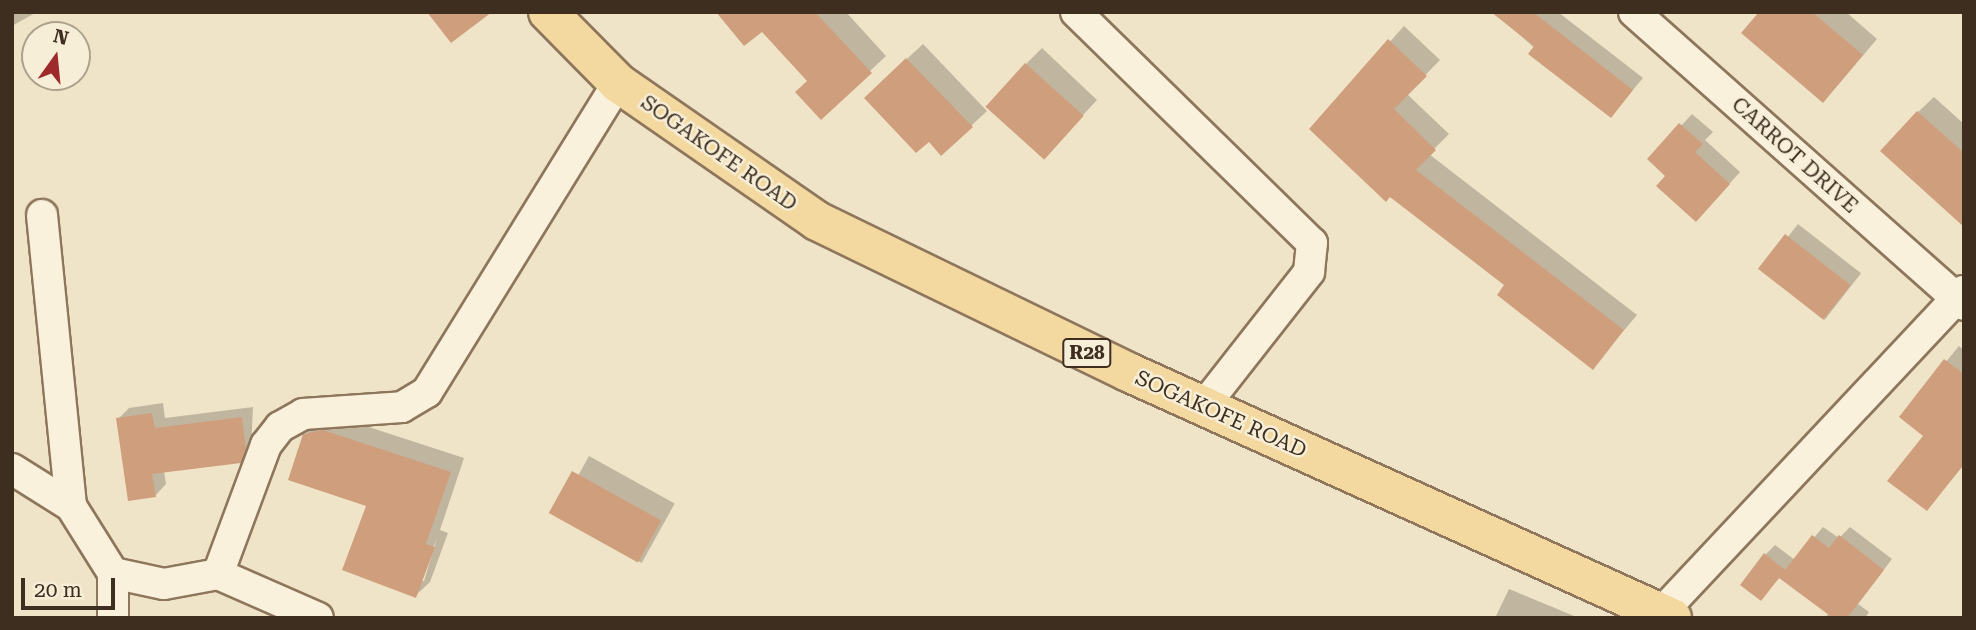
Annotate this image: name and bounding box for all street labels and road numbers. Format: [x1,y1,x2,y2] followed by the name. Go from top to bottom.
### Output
[636,90,802,216] street label: SOGAKOFE ROAD
[1727,92,1863,218] street label: CARROT DRIVE
[1061,338,1113,368] road number: R28
[1132,365,1310,463] street label: SOGAKOFE ROAD

